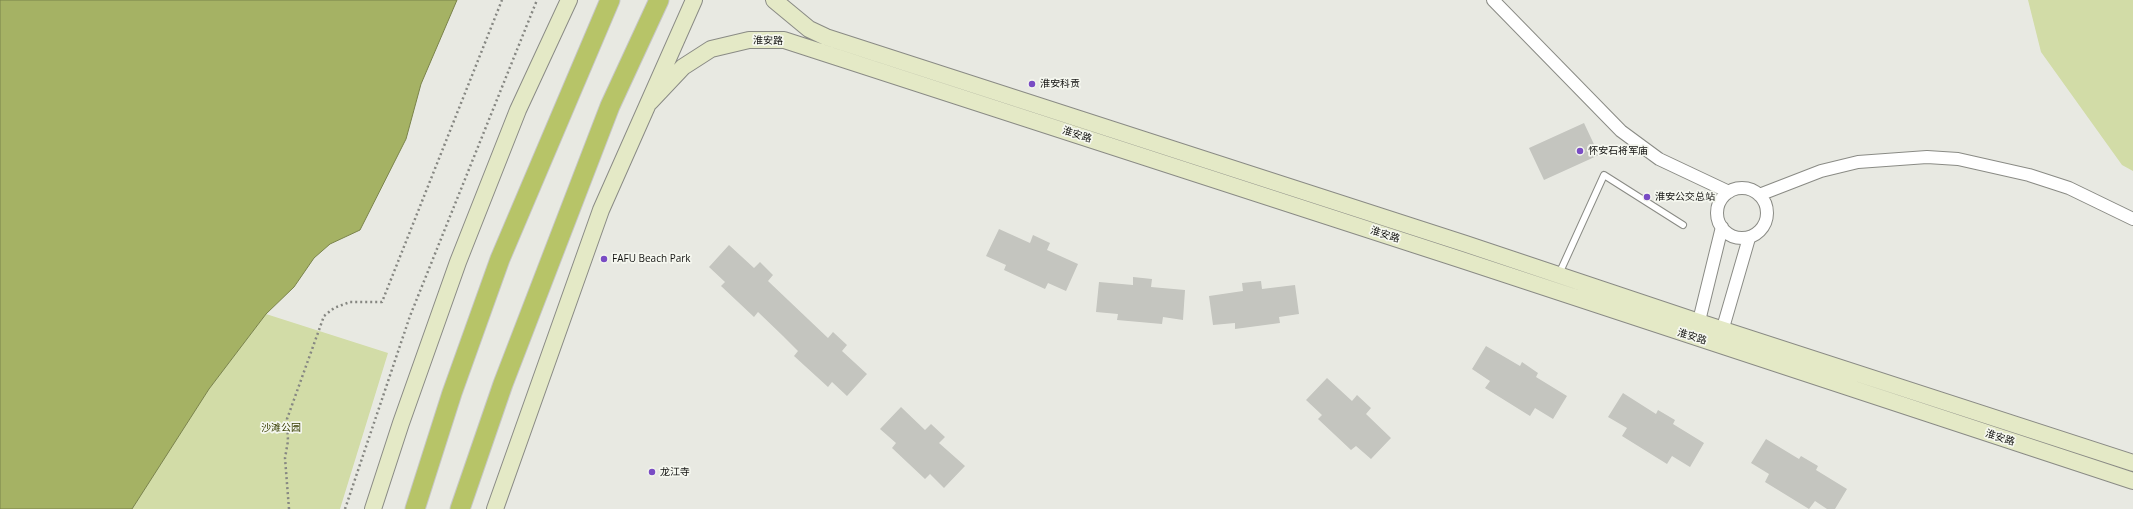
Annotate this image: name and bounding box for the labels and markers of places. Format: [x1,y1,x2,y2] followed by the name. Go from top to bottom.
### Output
[1040,78,1080,90] place label: 淮安科贡
[1027,79,1037,89] marker: 淮安科贡
[1588,145,1648,157] place label: 怀安石将军庙
[1575,146,1585,156] marker: 怀安石将军庙
[1655,191,1715,203] place label: 淮安公交总站
[1642,192,1652,202] marker: 淮安公交总站
[612,253,691,265] place label: FAFU Beach Park
[599,254,609,264] marker: FAFU Beach Park
[660,466,690,478] place label: 龙江寺
[647,467,657,477] marker: 龙江寺

